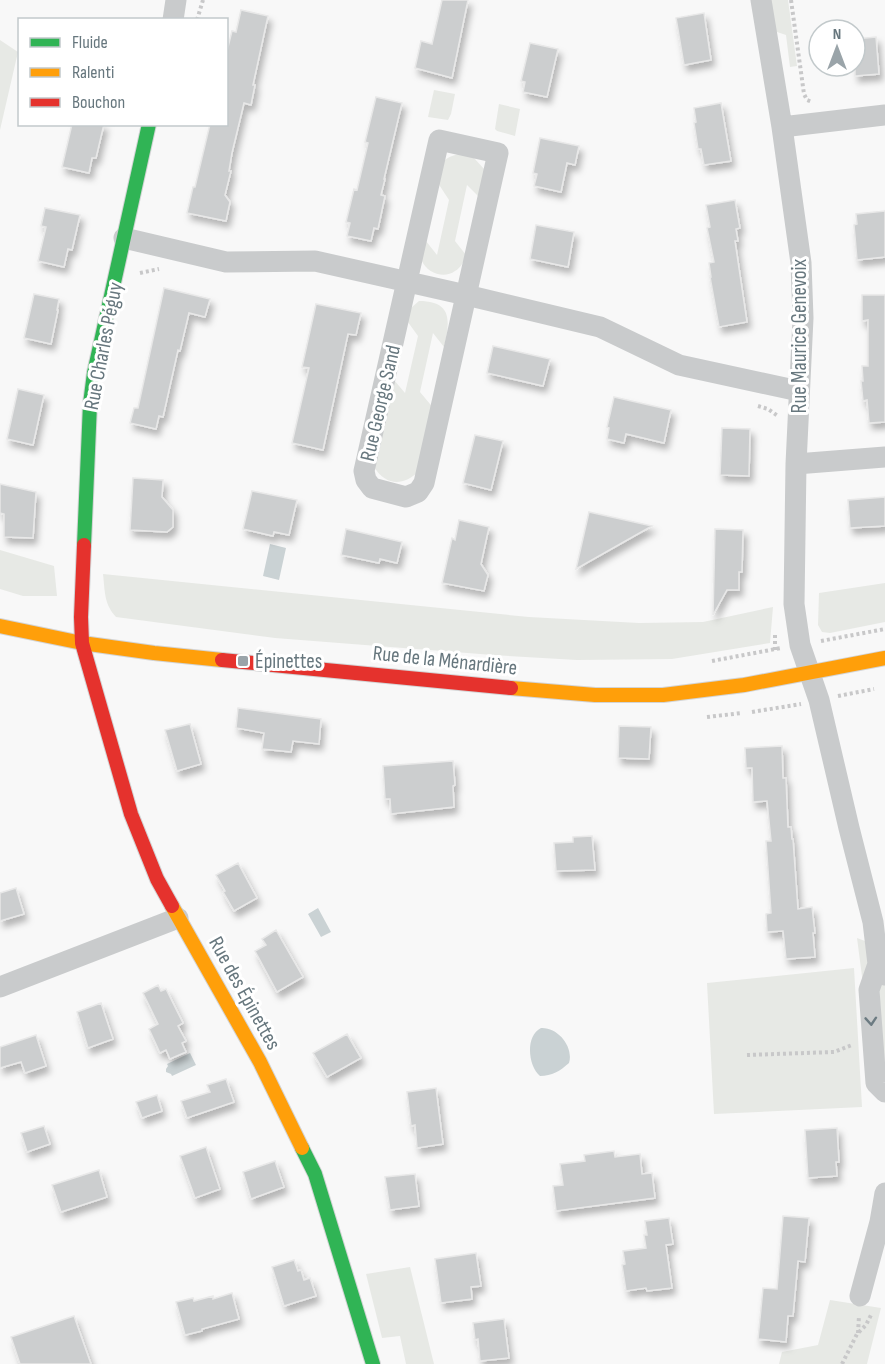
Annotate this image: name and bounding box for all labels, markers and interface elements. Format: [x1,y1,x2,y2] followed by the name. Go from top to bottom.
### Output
[18,18,228,126] legend
[807,18,867,78] north arrow
[833,25,841,44] text: N
[72,32,108,53] text: Fluide
[72,62,114,83] text: Ralenti
[72,92,125,113] text: Bouchon
[787,259,812,413] street label: Rue Maurice Genevoix
[79,280,128,412] street label: Rue Charles Péguy
[355,343,406,464] street label: Rue George Sand
[372,640,518,681] street label: Rue de la Ménardière
[255,649,322,674] place label: Épinettes
[236,654,250,668] marker: Épinettes
[203,932,286,1054] street label: Rue des Épinettes
[865,1017,878,1026] one-way arrow

